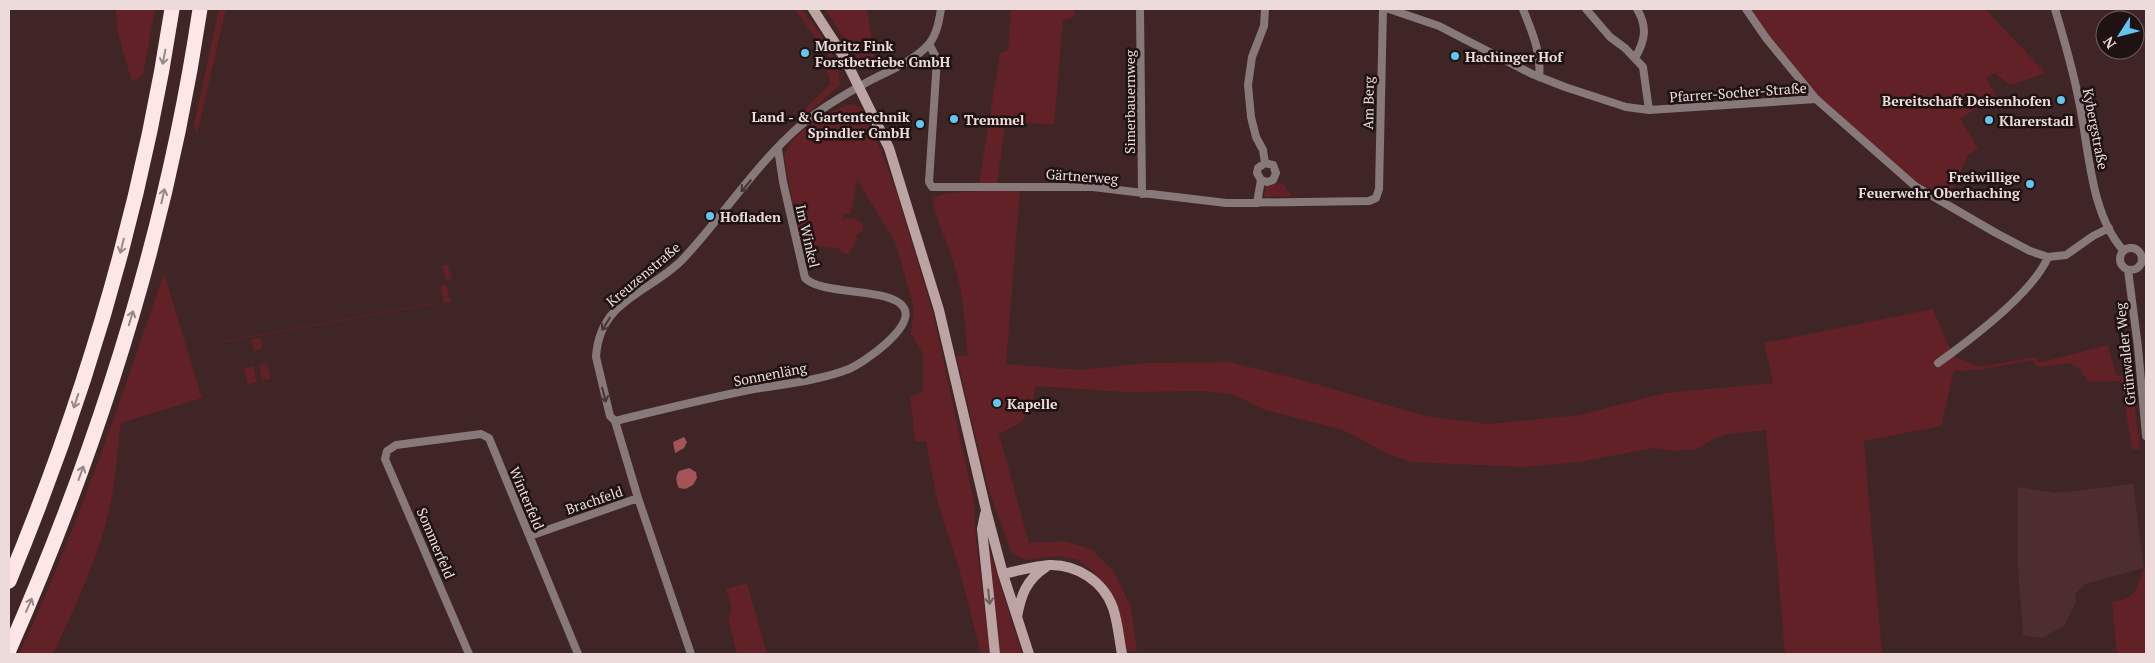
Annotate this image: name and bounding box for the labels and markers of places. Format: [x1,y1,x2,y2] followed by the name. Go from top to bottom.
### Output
[815,36,950,71] place label: Moritz Fink Forstbetriebe GmbH
[799,47,811,59] marker: Moritz Fink Forstbetriebe GmbH
[1465,47,1564,66] place label: Hachinger Hof
[1449,50,1461,62] marker: Hachinger Hof
[1882,91,2051,110] place label: Bereitschaft Deisenhofen
[2055,94,2067,106] marker: Bereitschaft Deisenhofen
[751,107,911,142] place label: Land - & Gartentechnik Spindler GmbH
[964,110,1025,129] place label: Tremmel
[1999,111,2074,130] place label: Klarerstadl
[948,113,960,125] marker: Tremmel
[1983,114,1995,126] marker: Klarerstadl
[914,118,926,130] marker: Land - & Gartentechnik Spindler GmbH
[1859,167,2021,202] place label: Freiwillige Feuerwehr Oberhaching
[2024,178,2036,190] marker: Freiwillige Feuerwehr Oberhaching
[720,207,781,226] place label: Hofladen
[704,210,716,222] marker: Hofladen
[1007,394,1058,413] place label: Kapelle
[991,397,1003,409] marker: Kapelle

